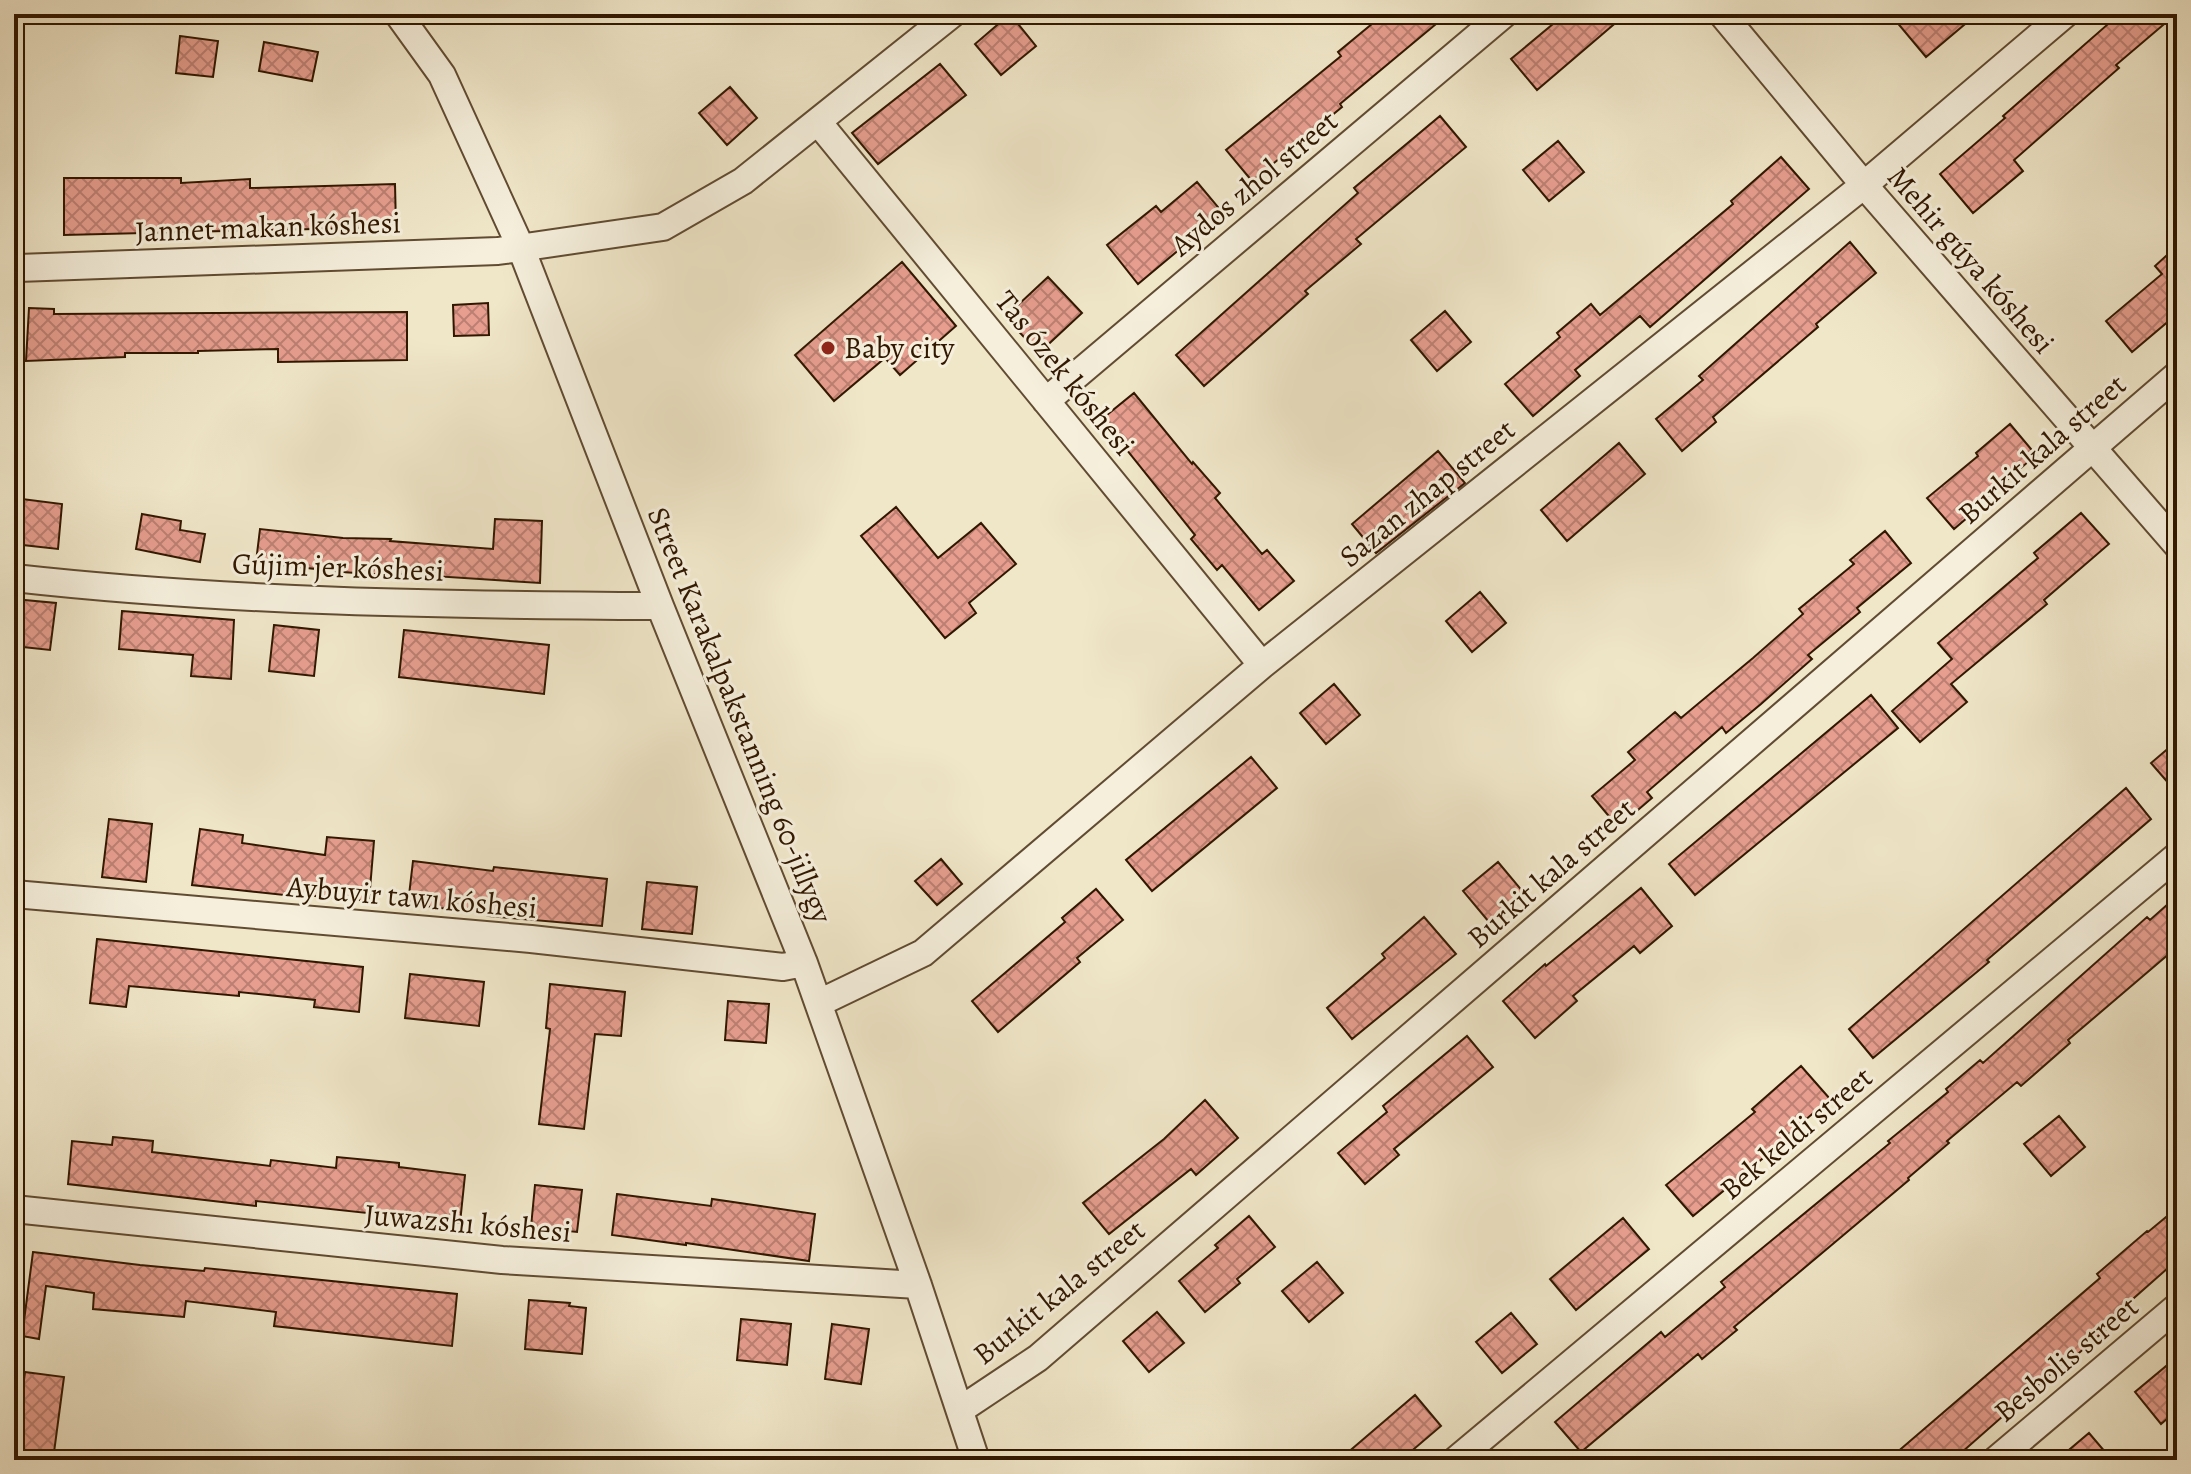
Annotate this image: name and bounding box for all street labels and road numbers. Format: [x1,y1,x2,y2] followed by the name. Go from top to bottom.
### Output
[1161,101,1346,265] street label: Aydos zhol street
[1879,158,2063,362] street label: Mehir gúyа kóshesi
[134,202,402,252] street label: Jannet makan kóshesi
[986,282,1144,464] street label: Tas ózek kóshesi
[1950,365,2135,533] street label: Burkit kala street
[1331,410,1523,576] street label: Sazan zhap street
[638,501,842,930] street label: Street Karakalpakstanning 60-jillygy
[231,543,445,591] street label: Gújim jer kóshesi
[1459,789,1644,957] street label: Burkit kala street
[284,866,539,928] street label: Aybuyir tawı kóshesi
[1711,1057,1881,1209] street label: Bek keldi street
[363,1194,573,1252] street label: Juwazshı kóshesi
[965,1210,1153,1374] street label: Burkit kala street
[1985,1287,2147,1431] street label: Besbolis street

